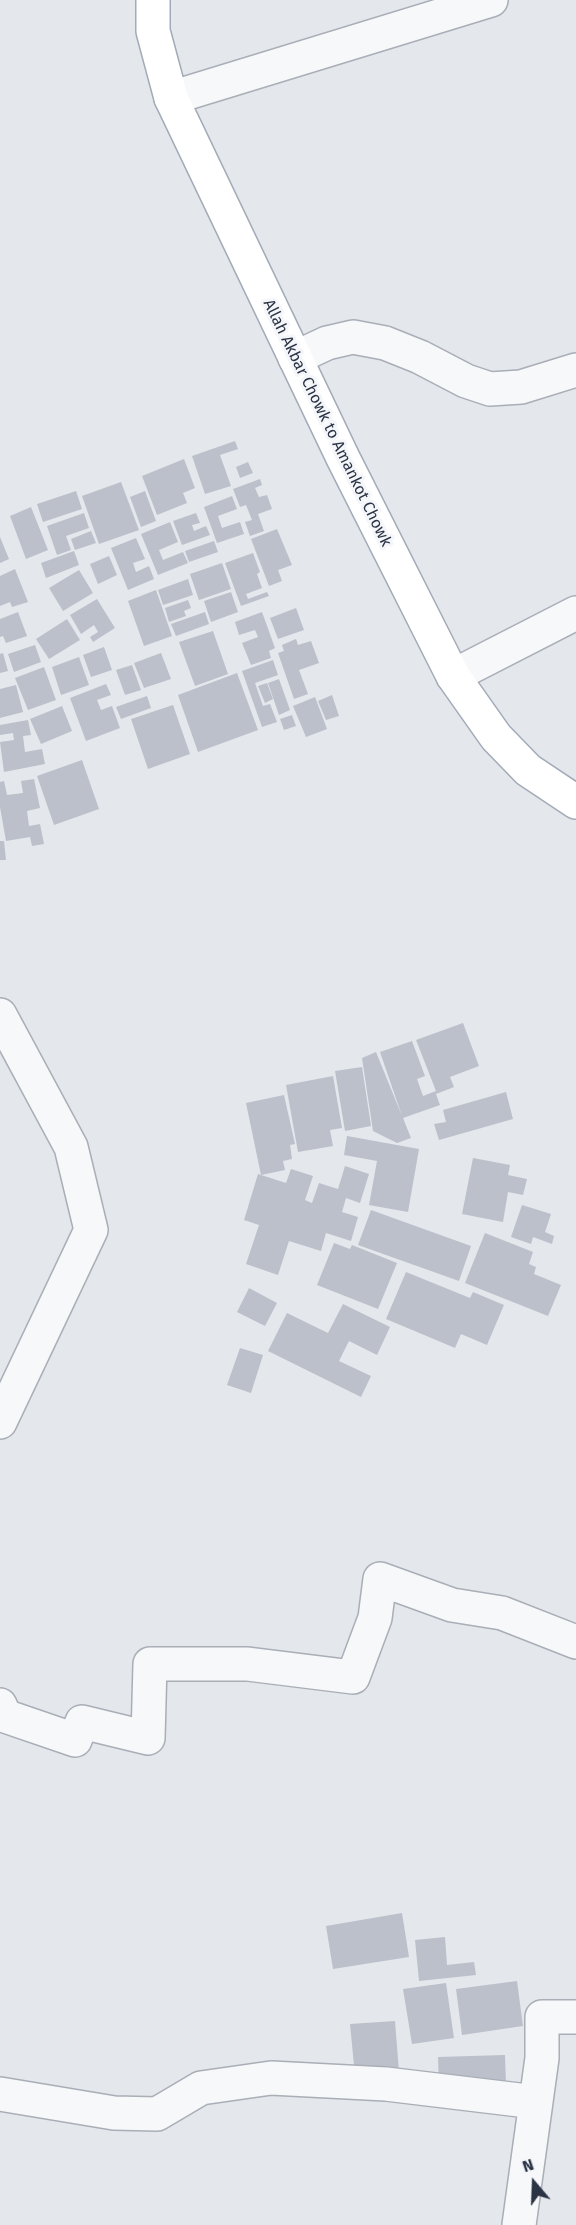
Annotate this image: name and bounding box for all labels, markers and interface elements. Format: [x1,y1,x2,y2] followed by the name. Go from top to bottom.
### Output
[259,296,395,550] street label: Allah Akbar Chowk to Amankot Chowk
[504,2153,564,2213] north arrow
[520,2155,536,2176] text: N

